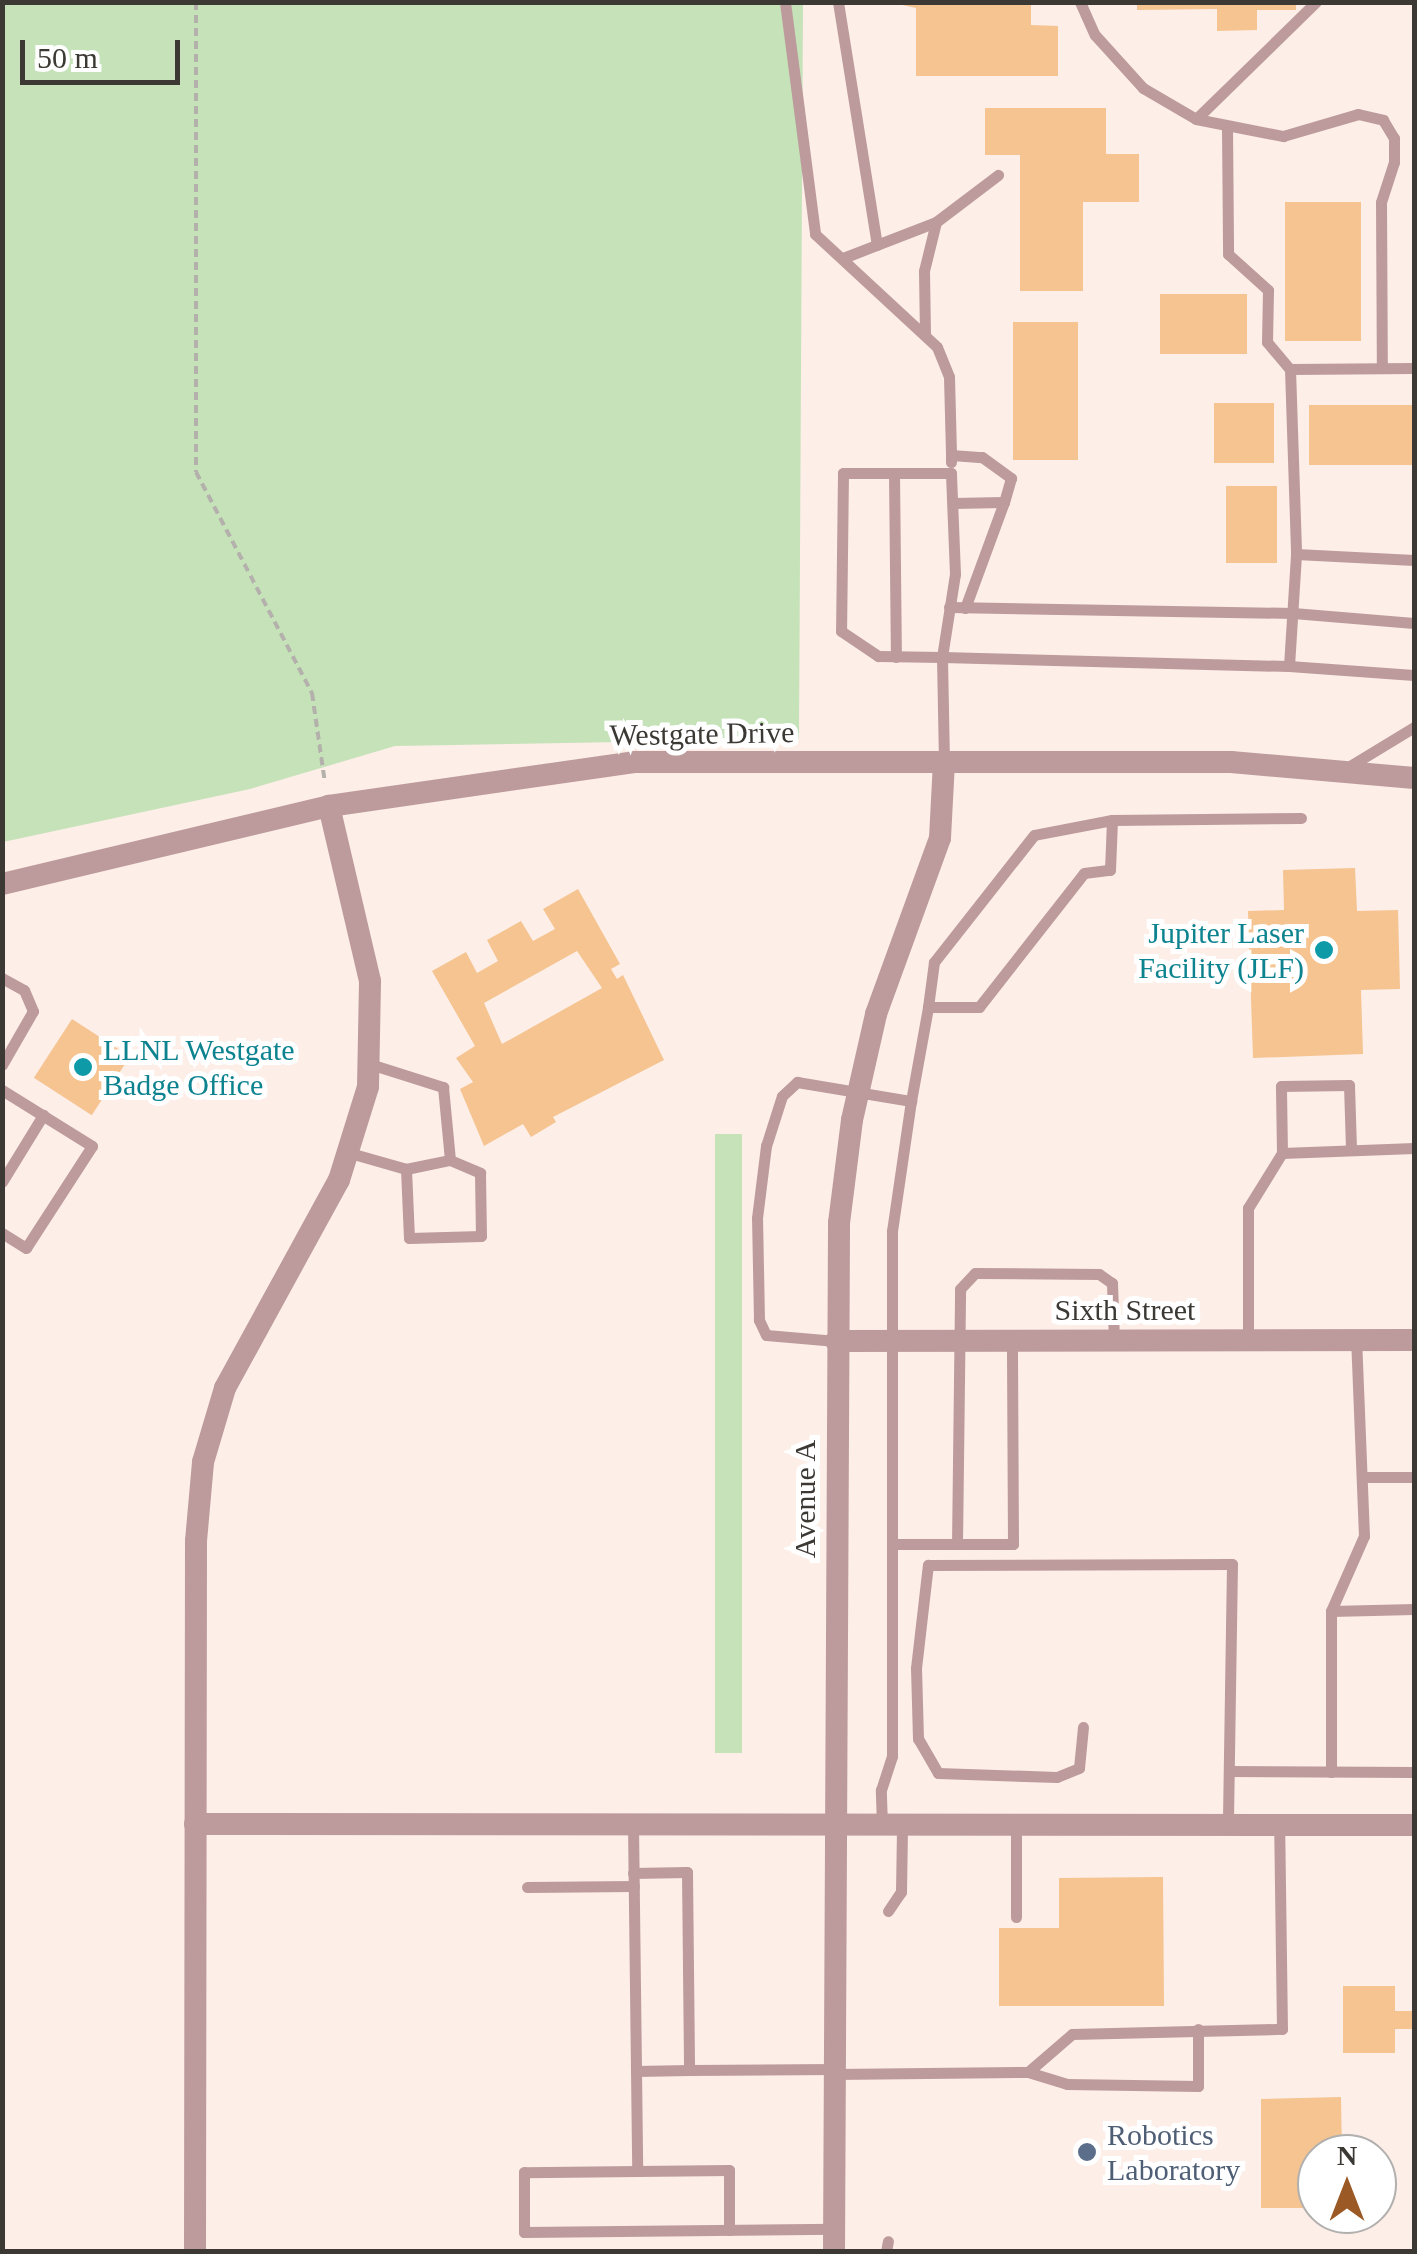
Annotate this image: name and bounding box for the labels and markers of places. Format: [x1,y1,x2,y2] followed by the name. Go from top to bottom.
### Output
[1138,915,1304,986] place label: Jupiter Laser Facility (JLF)
[1313,939,1335,961] marker: Jupiter Laser Facility (JLF)
[103,1032,296,1102] place label: LLNL Westgate Badge Office
[72,1056,94,1078] marker: LLNL Westgate Badge Office
[1107,2117,1240,2188] place label: Robotics Laboratory
[1076,2141,1098,2163] marker: Robotics Laboratory

